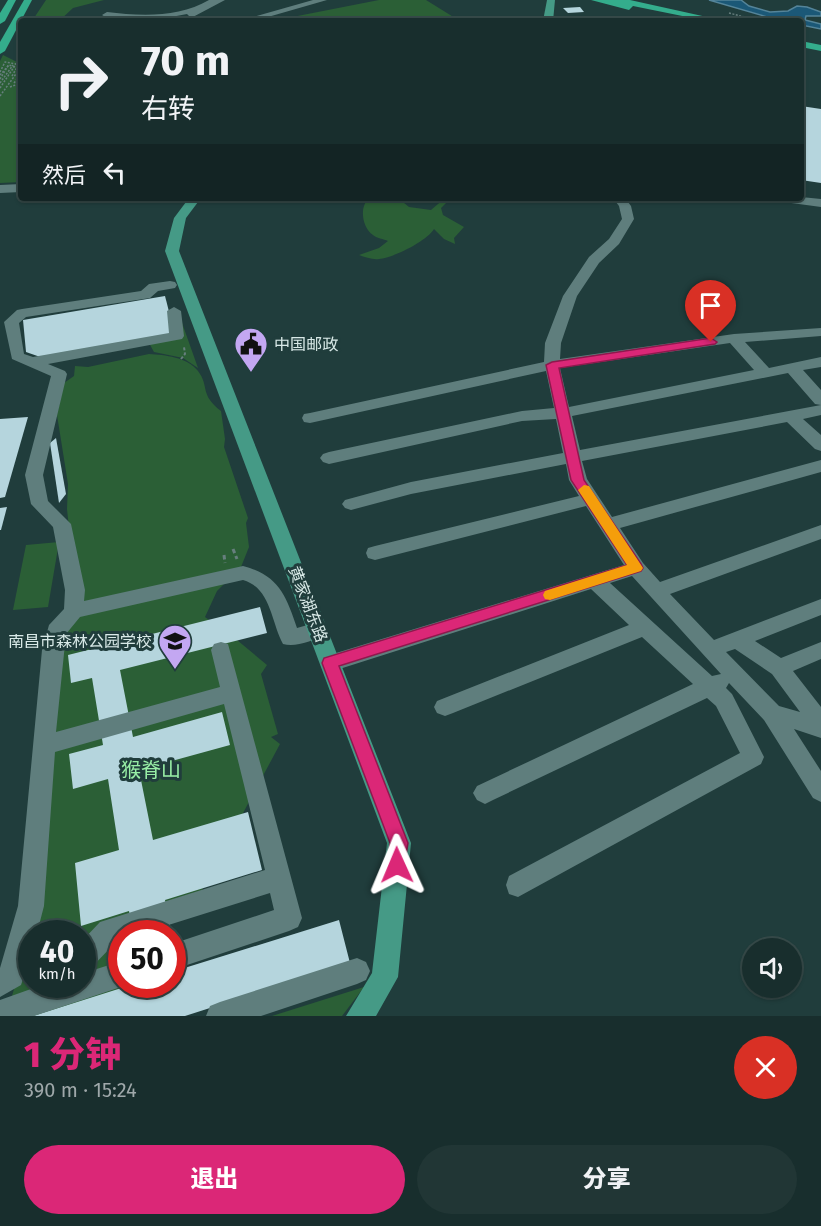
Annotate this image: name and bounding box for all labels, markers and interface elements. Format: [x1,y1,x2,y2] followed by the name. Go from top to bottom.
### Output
[141,36,230,86] text: 70 m
[42,42,120,120] icon: right
[141,93,195,125] text: 右转
[98,156,131,189] icon: left
[42,162,86,189] text: 然后
[685,280,736,342] pin
[694,289,727,322] icon: arrive
[233,326,269,373] public building icon: 中国邮政
[274,335,338,354] place label: 中国邮政
[285,563,331,645] street label: 黄家湖东路
[157,623,193,670] school or university icon: 南昌市森林公园学校
[8,632,152,651] place label: 南昌市森林公园学校
[121,758,181,782] park label: 猴脊山
[365,833,429,897] position arrow
[108,920,186,998] speed limit sign: 50
[40,934,74,970] text: 40
[742,938,802,998] map controls
[742,938,802,998] button: sound
[38,965,76,983] text: km/h
[24,1033,121,1077] text: 1 分钟
[734,1036,797,1099] button: close
[24,1078,137,1102] text: 390 m · 15:24
[24,1145,405,1214] button: 退出
[417,1145,797,1214] button: 分享

